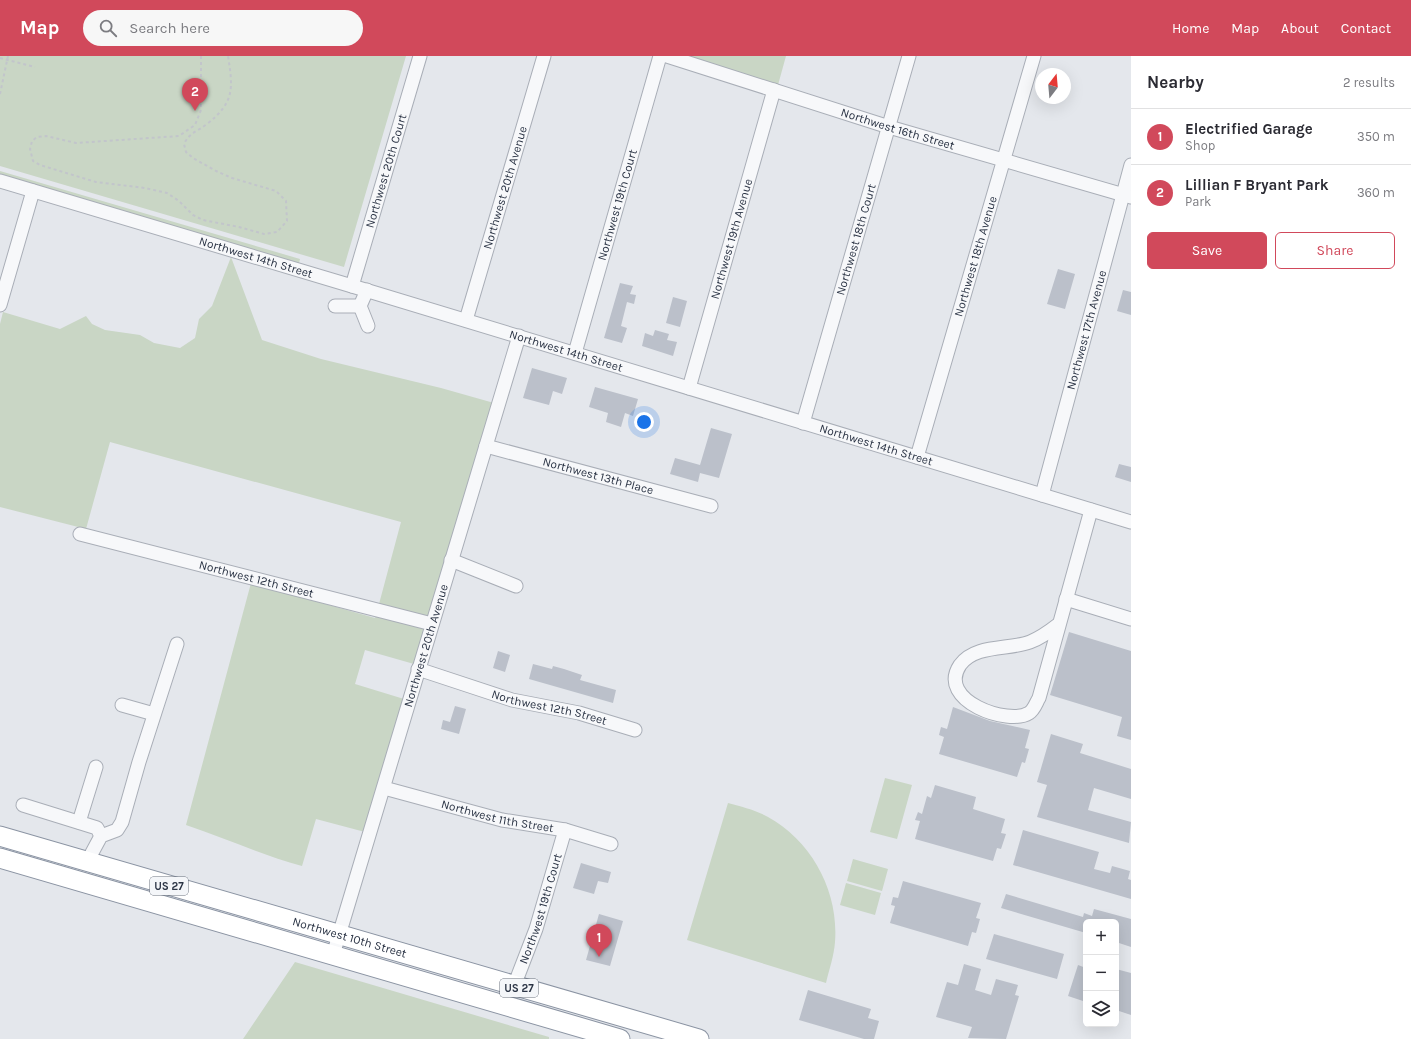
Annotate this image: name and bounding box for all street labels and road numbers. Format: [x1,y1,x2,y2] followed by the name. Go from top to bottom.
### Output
[839,105,957,153] street label: Northwest 16th Street
[363,112,410,230] street label: Northwest 20th Court
[480,124,530,251] street label: Northwest 20th Avenue
[595,147,640,262] street label: Northwest 19th Court
[708,177,755,301] street label: Northwest 19th Avenue
[833,182,879,297] street label: Northwest 18th Court
[951,194,1000,318] street label: Northwest 18th Avenue
[197,234,315,281] street label: Northwest 14th Street
[1064,269,1109,391] street label: Northwest 17th Avenue
[508,327,625,375] street label: Northwest 14th Street
[818,421,935,469] street label: Northwest 14th Street
[541,454,655,497] street label: Northwest 13th Place
[197,558,316,601] street label: Northwest 12th Street
[401,582,451,709] street label: Northwest 20th Avenue
[490,687,609,728] street label: Northwest 12th Street
[440,797,555,835] street label: Northwest 11th Street
[516,851,565,966] street label: Northwest 19th Court
[150,877,188,895] road number: US 27
[291,914,409,961] street label: Northwest 10th Street
[500,979,538,997] road number: US 27

